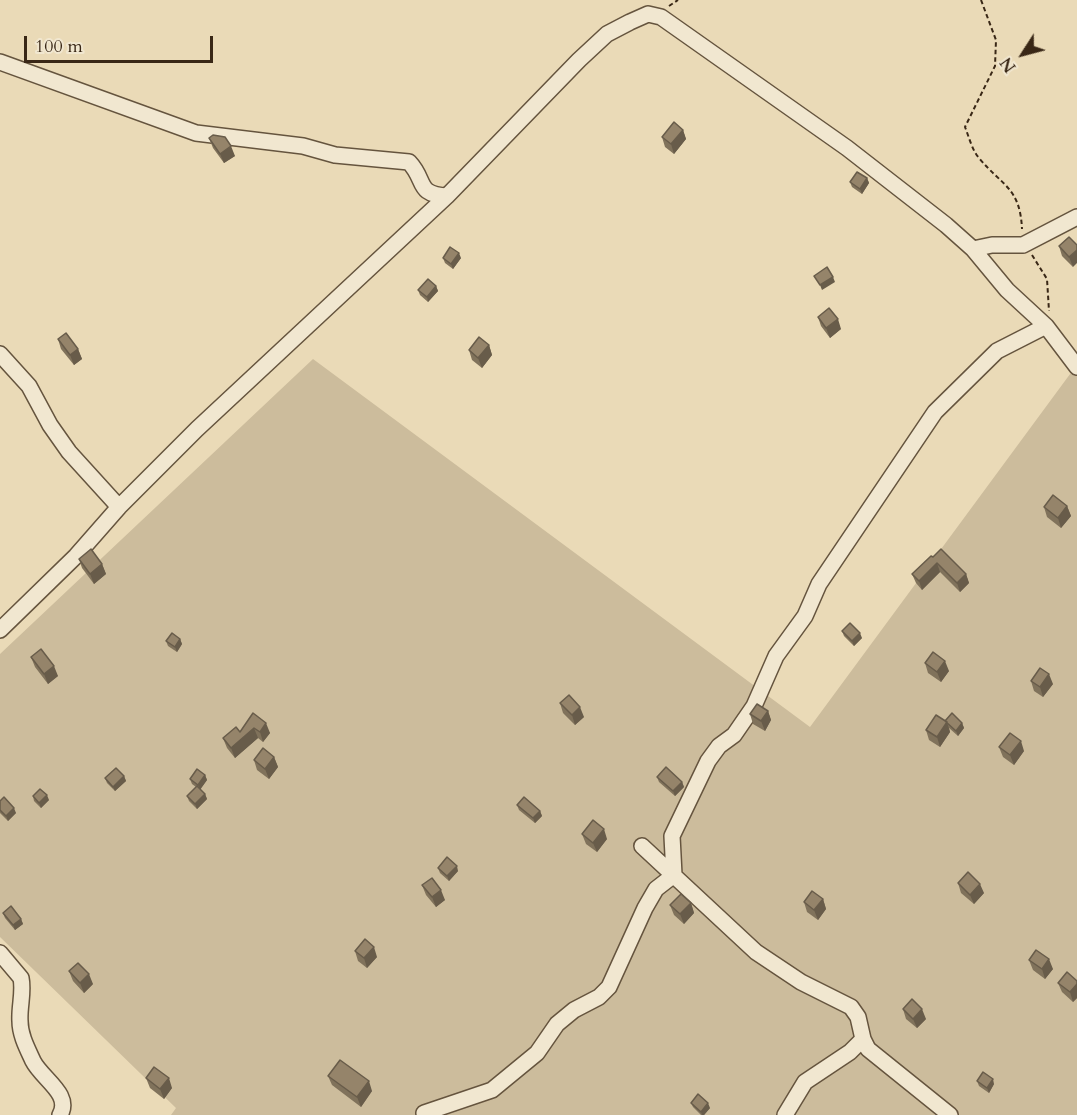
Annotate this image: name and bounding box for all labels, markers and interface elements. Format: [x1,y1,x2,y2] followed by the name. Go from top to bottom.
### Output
[27,24,216,62] scale bar
[993,24,1053,84] north arrow
[35,34,83,59] text: 100 m
[995,53,1021,77] text: N

